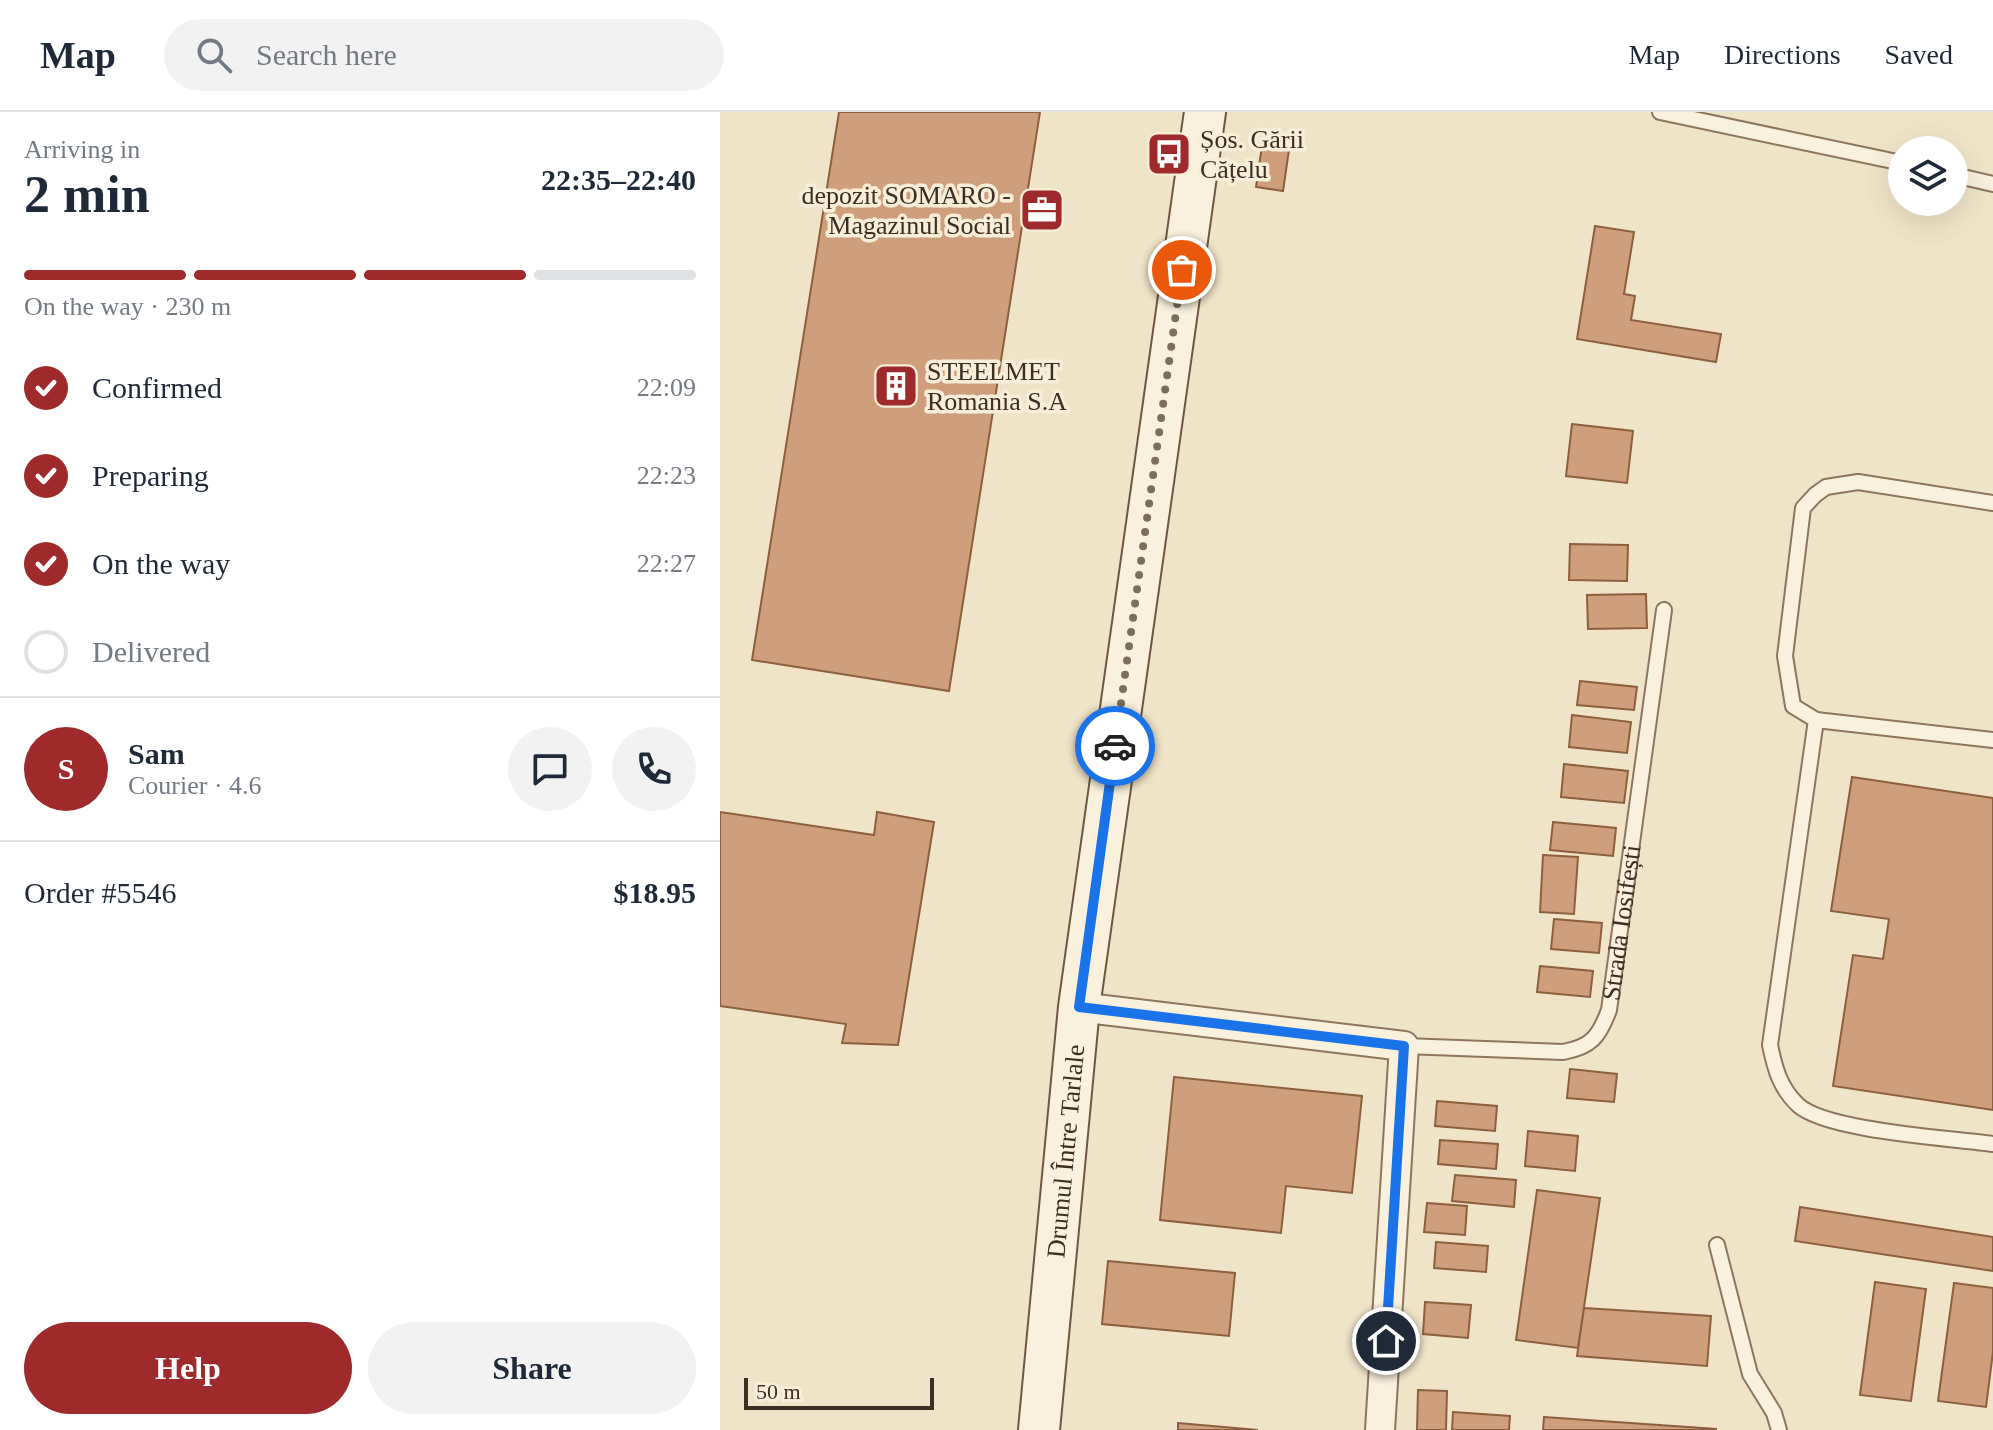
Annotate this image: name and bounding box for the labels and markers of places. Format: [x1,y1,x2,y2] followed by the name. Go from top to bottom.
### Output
[1200,125,1304,184] place label: Șos. Gării Cățelu
[1145,130,1193,178] bus stop icon: Șos. Gării Cățelu
[802,181,1011,240] place label: depozit SOMARO - Magazinul Social
[1018,186,1066,234] office icon: depozit SOMARO - Magazinul Social
[1148,236,1216,304] pin
[927,357,1067,416] place label: STEELMET Romania S.A
[872,362,920,410] building icon: STEELMET Romania S.A
[1352,1307,1420,1375] pin

